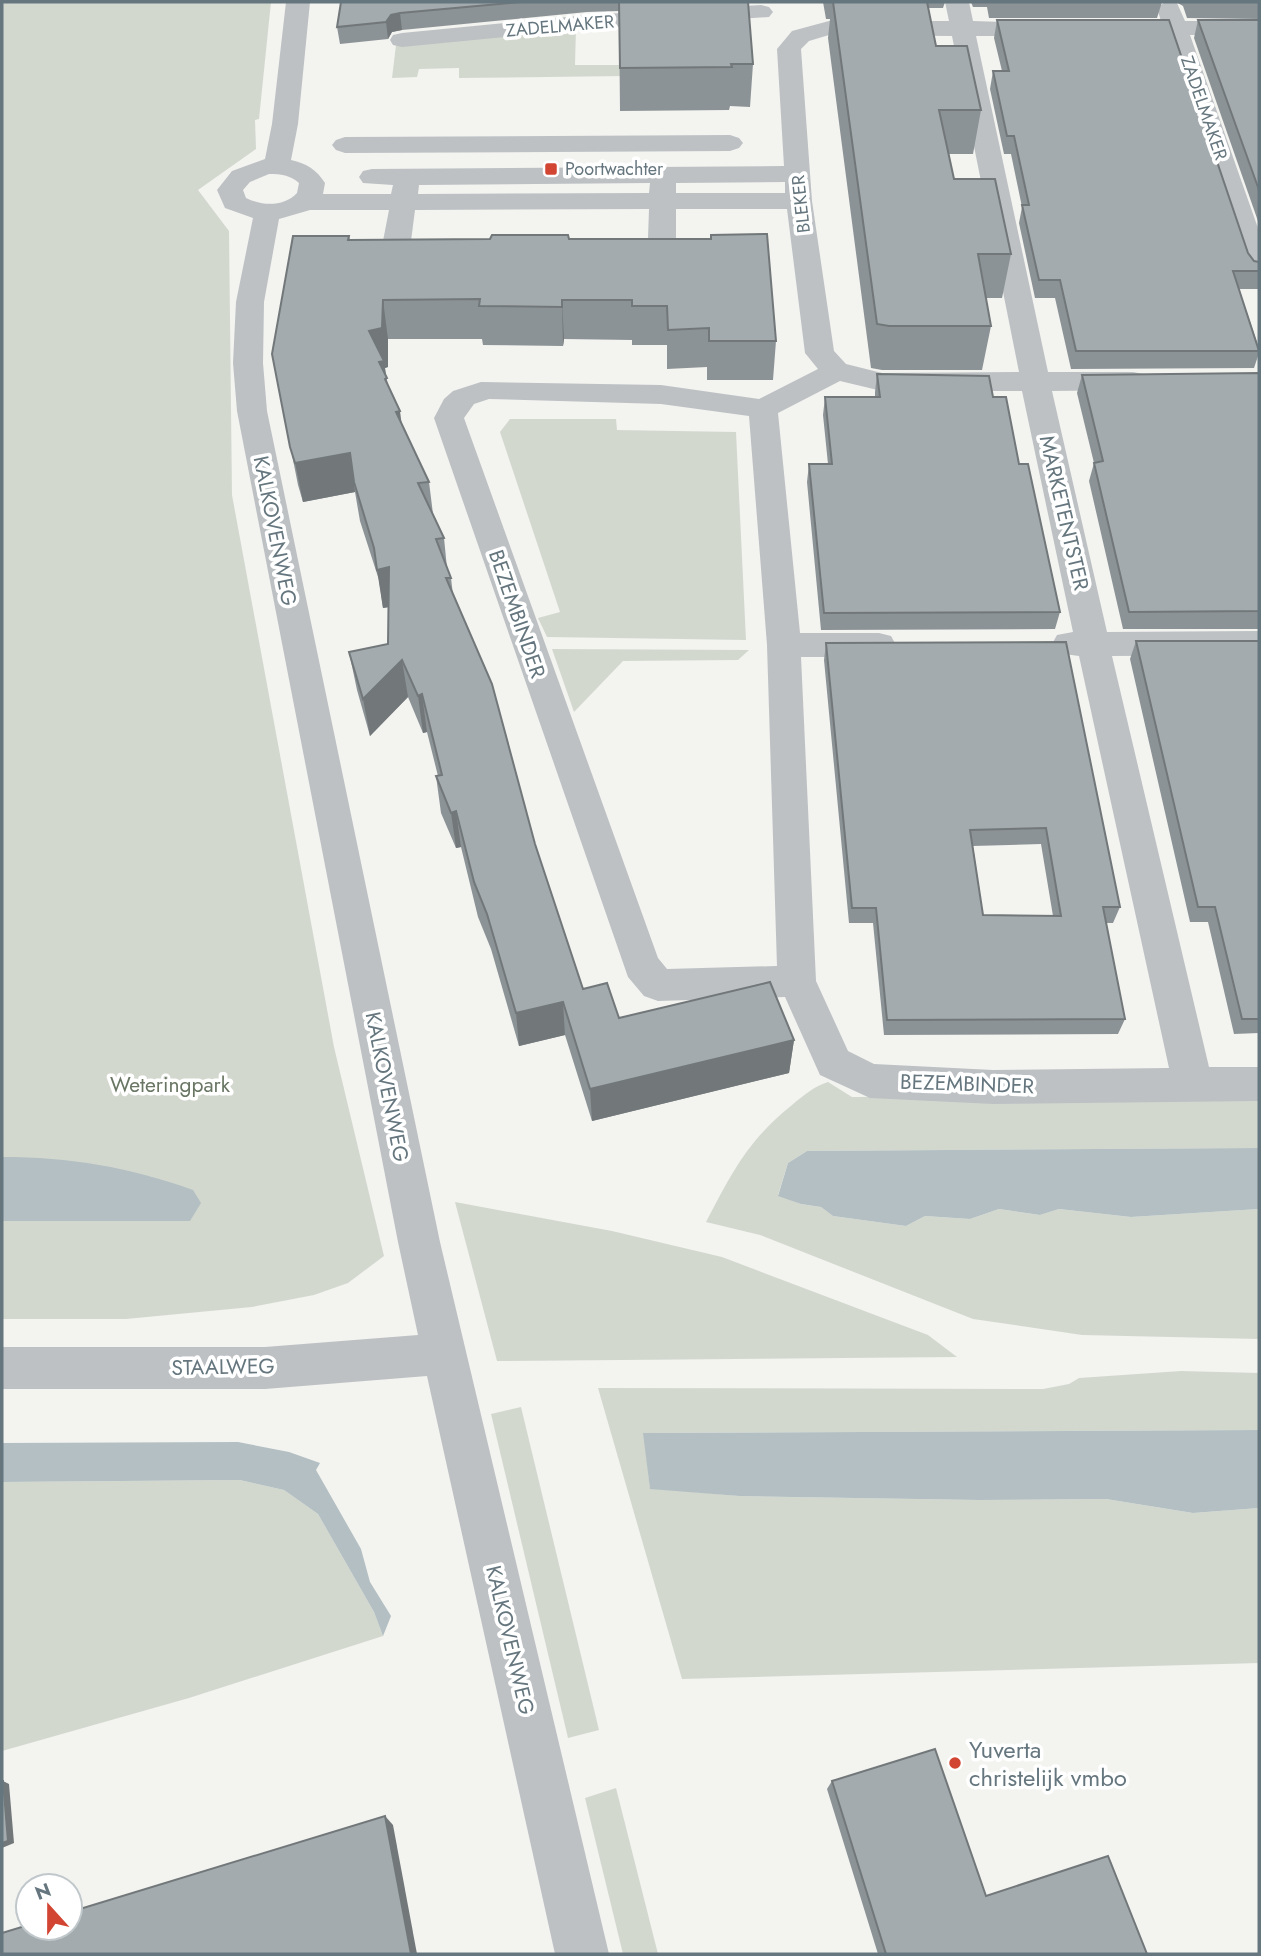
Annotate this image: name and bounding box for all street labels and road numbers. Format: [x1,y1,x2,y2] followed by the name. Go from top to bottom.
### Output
[505,8,615,44] street label: ZADELMAKER
[1174,52,1234,164] street label: ZADELMAKER
[785,174,817,234] street label: BLEKER
[1032,433,1096,594] street label: MARKETENTSTER
[246,453,304,609] street label: KALKOVENWEG
[481,546,553,682] street label: BEZEMBINDER
[358,1009,416,1165] street label: KALKOVENWEG
[900,1067,1035,1101] street label: BEZEMBINDER
[171,1351,275,1383] street label: STAALWEG
[478,1562,542,1718] street label: KALKOVENWEG

